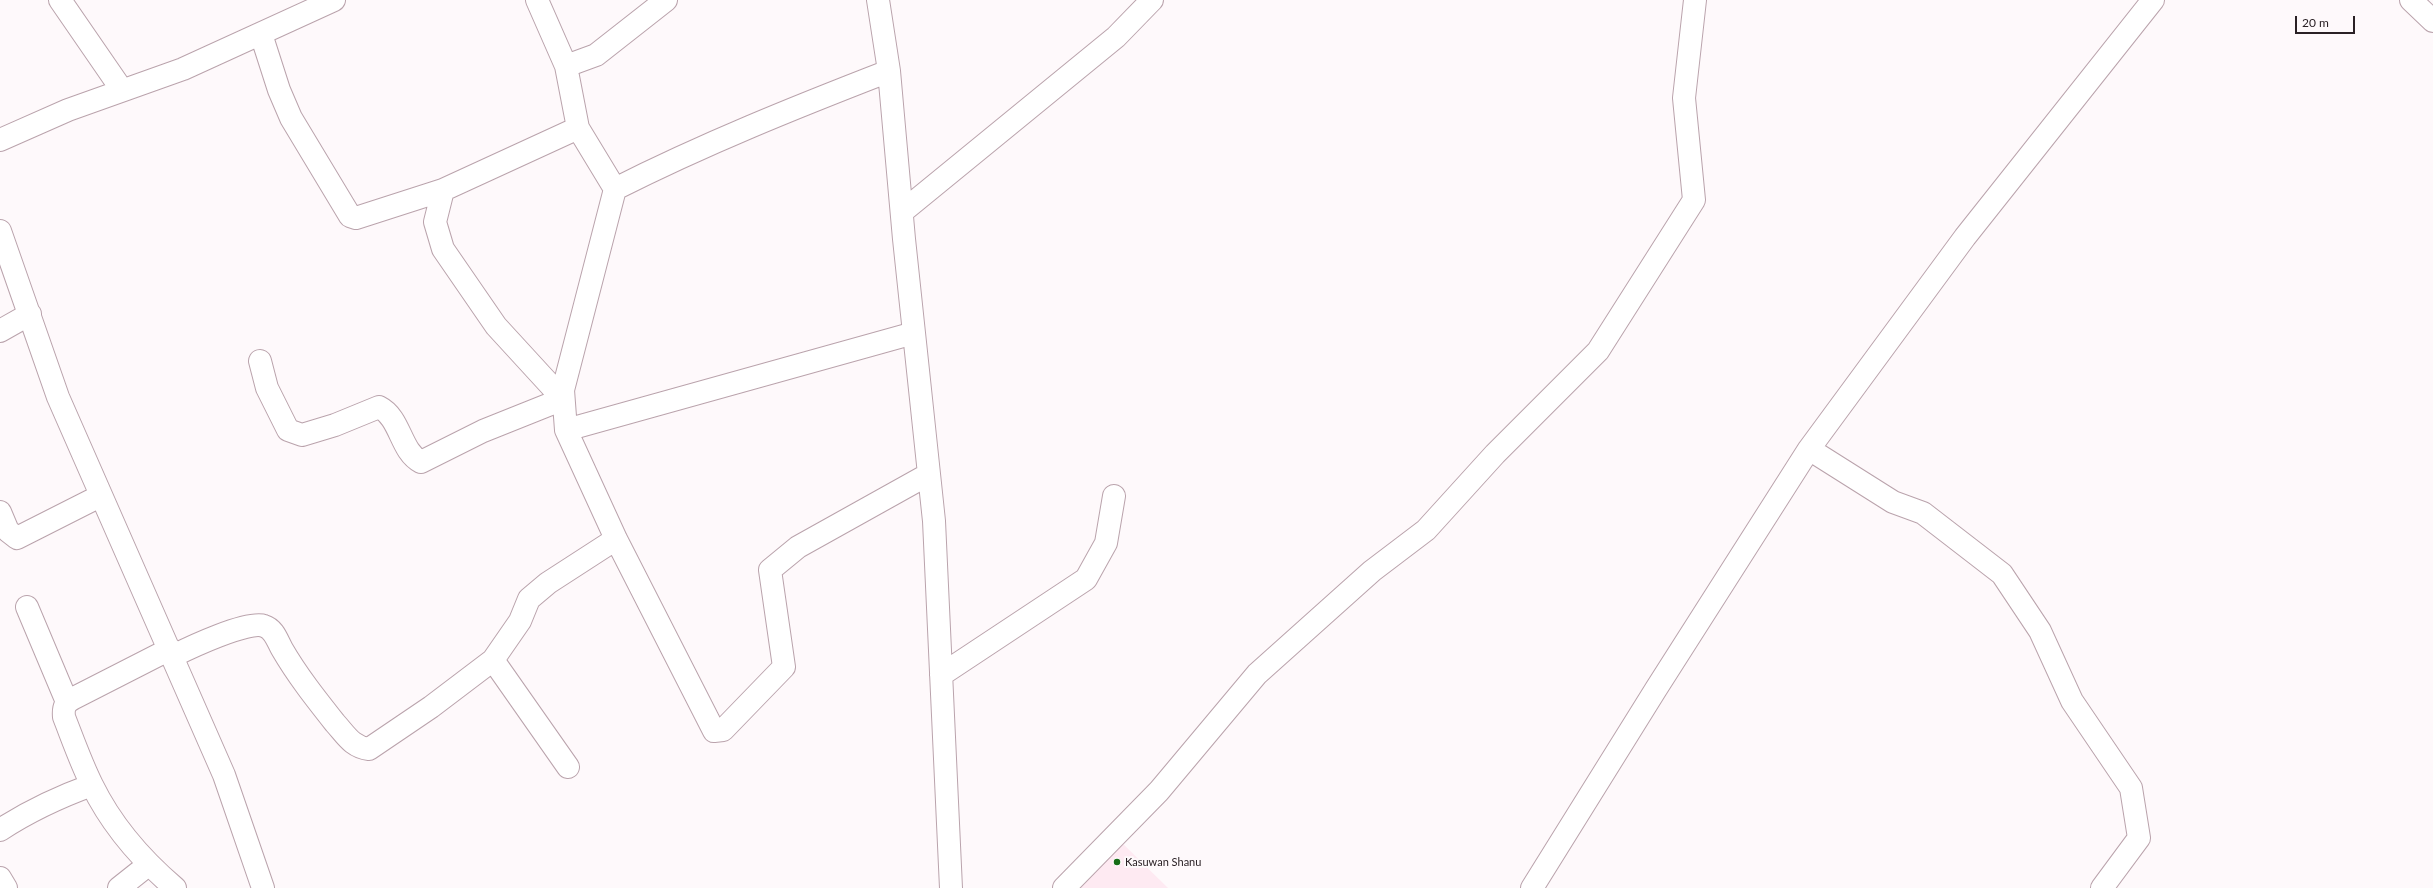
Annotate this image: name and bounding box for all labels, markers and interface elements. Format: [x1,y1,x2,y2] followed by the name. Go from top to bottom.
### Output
[2297,8,2357,34] scale bar
[2302,15,2329,30] text: 20 m
[1125,855,1201,869] place label: Kasuwan Shanu
[1112,857,1122,867] marker: Kasuwan Shanu

